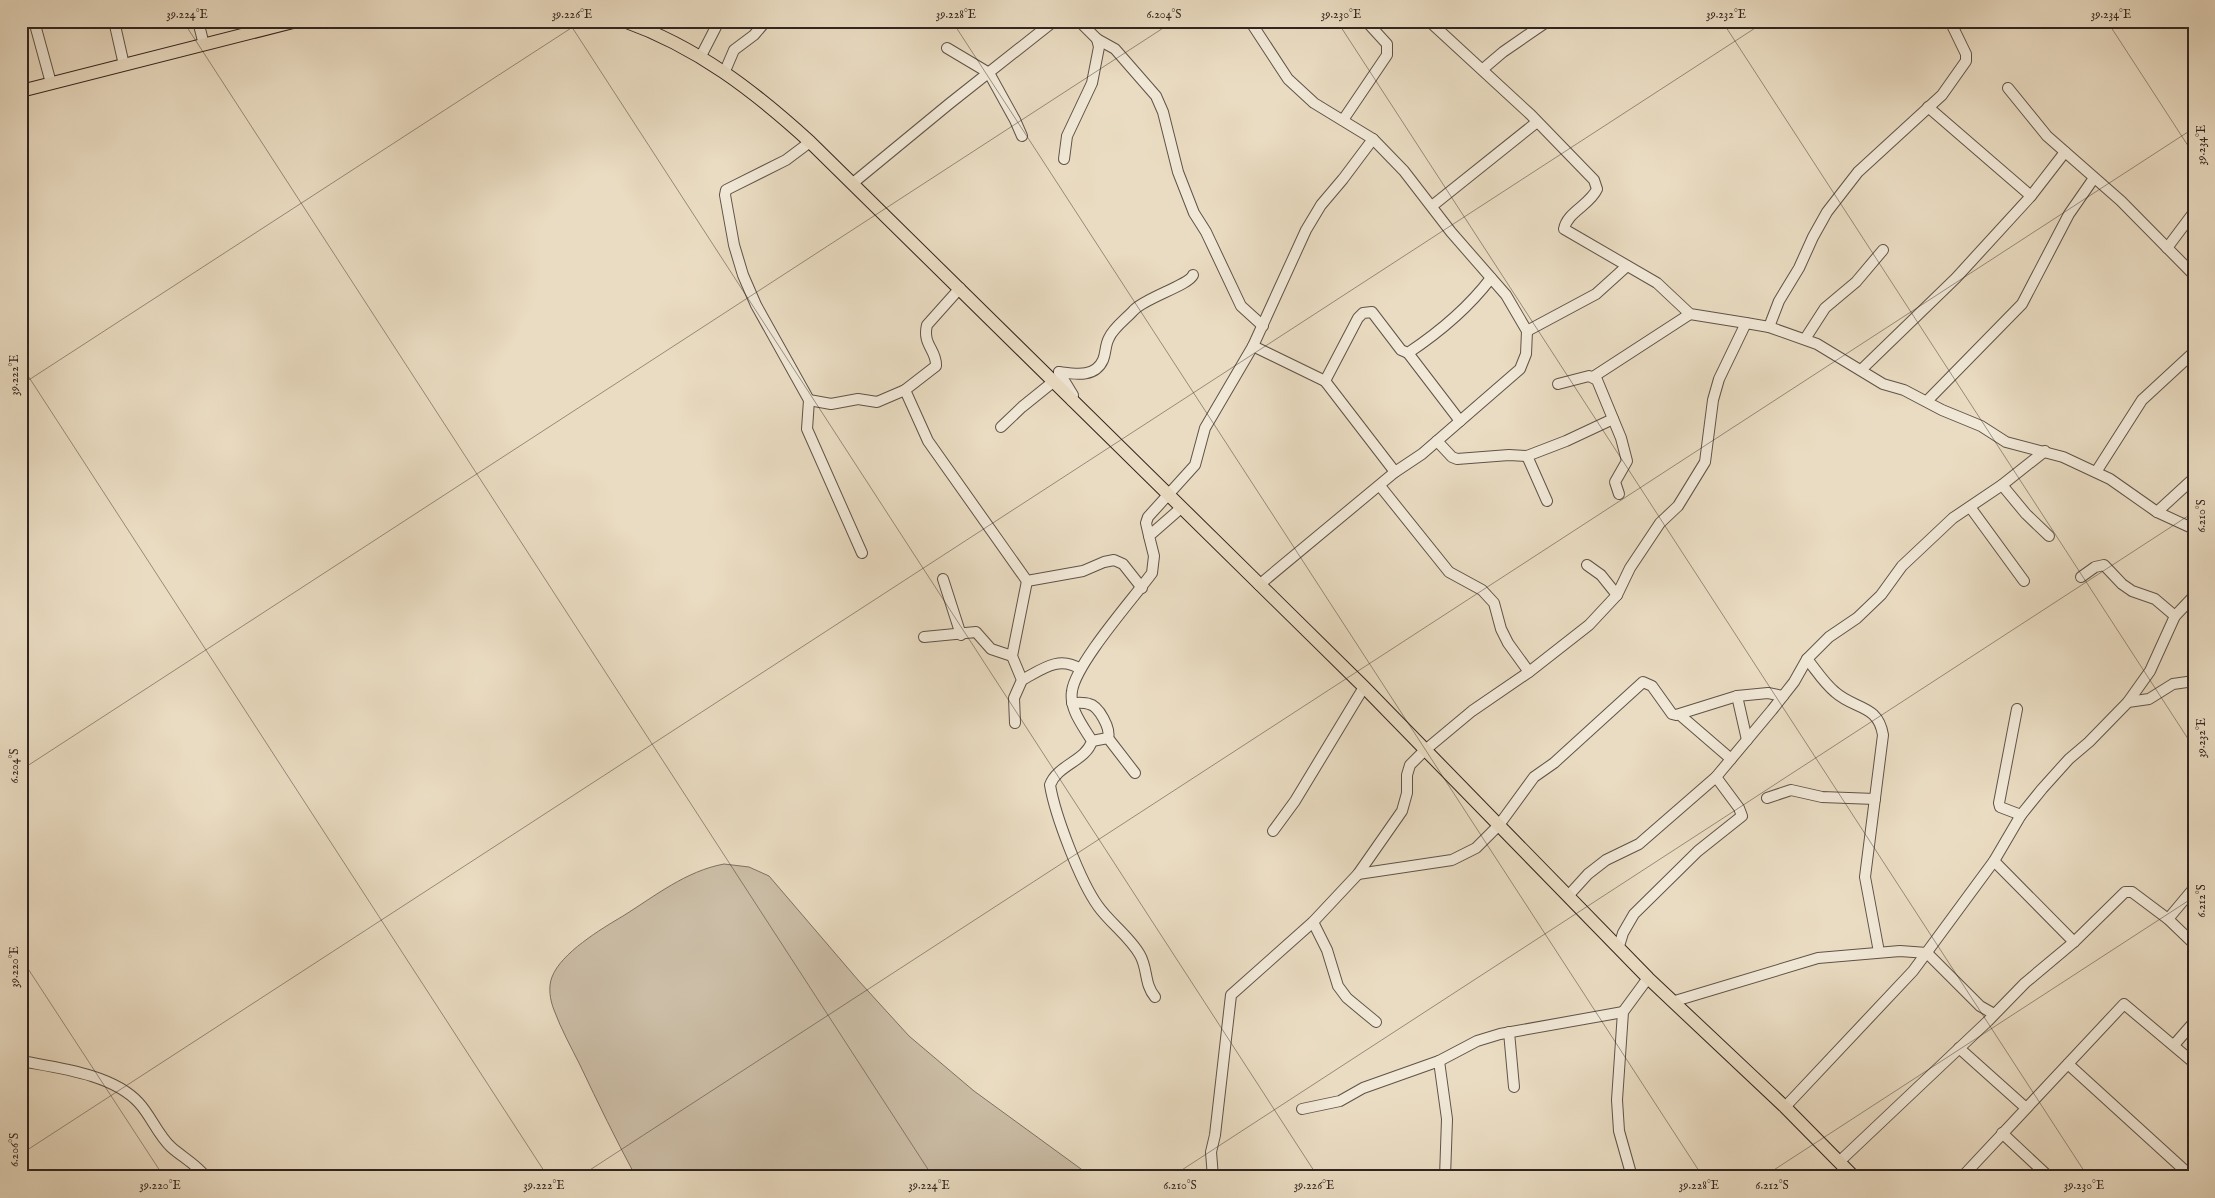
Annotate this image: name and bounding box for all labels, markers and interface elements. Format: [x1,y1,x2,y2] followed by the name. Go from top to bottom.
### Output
[166,7,208,22] text: 39.224°E
[552,7,592,22] text: 39.226°E
[936,7,976,22] text: 39.228°E
[1147,7,1182,22] text: 6.204°S
[1321,7,1361,22] text: 39.230°E
[1706,7,1746,22] text: 39.232°E
[2091,7,2131,22] text: 39.234°E
[2194,125,2209,165] text: 39.234°E
[7,354,22,396] text: 39.222°E
[2194,499,2209,533] text: 6.210°S
[2194,718,2209,758] text: 39.232°E
[7,749,22,784] text: 6.204°S
[2194,884,2209,918] text: 6.212°S
[7,946,22,988] text: 39.220°E
[7,1133,22,1167] text: 6.206°S
[139,1178,181,1193] text: 39.220°E
[523,1178,565,1193] text: 39.222°E
[908,1178,950,1193] text: 39.224°E
[1163,1178,1197,1193] text: 6.210°S
[1294,1178,1334,1193] text: 39.226°E
[1679,1178,1719,1193] text: 39.228°E
[1755,1178,1789,1193] text: 6.212°S
[2064,1178,2104,1193] text: 39.230°E

